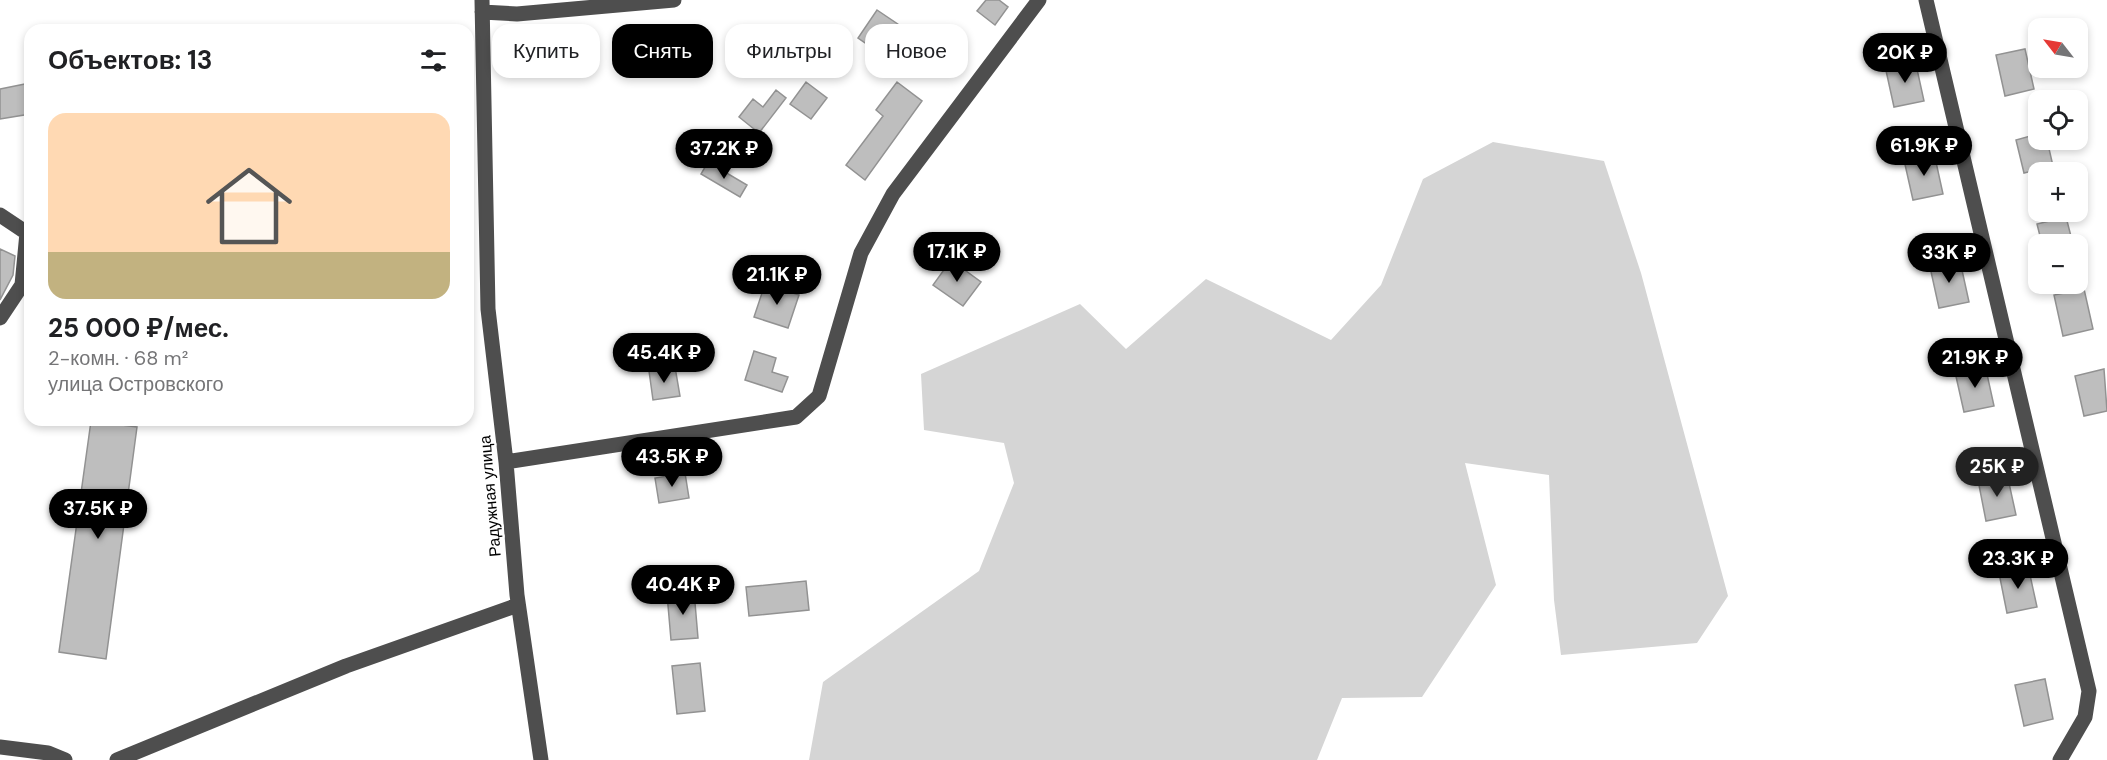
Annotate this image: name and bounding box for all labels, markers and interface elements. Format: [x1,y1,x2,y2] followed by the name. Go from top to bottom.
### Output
[2028,18,2088,78] north arrow
[2028,18,2088,294] map controls
[492,24,600,78] chip: Купить
[612,24,713,78] chip: Снять
[725,24,853,78] chip: Фильтры
[865,24,968,78] chip: Новое
[1863,33,1947,84] pin: 20K ₽
[1877,39,1933,65] text: 20K ₽
[48,43,212,77] text: Объектов: 13
[417,44,450,77] icon: filters
[2028,90,2088,150] button: locate
[1869,126,1979,177] pin: 61.9K ₽
[669,129,779,180] pin: 37.2K ₽
[1890,132,1958,158] text: 61.9K ₽
[690,135,758,161] text: 37.2K ₽
[195,152,303,260] icon: home
[2028,162,2088,222] button: +
[902,232,1012,283] pin: 17.1K ₽
[1907,233,1991,284] pin: 33K ₽
[2028,234,2088,294] button: −
[927,238,987,264] text: 17.1K ₽
[1922,239,1976,265] text: 33K ₽
[722,255,832,306] pin: 21.1K ₽
[746,261,808,287] text: 21.1K ₽
[48,311,229,345] text: 25 000 ₽/мес.
[609,333,719,384] pin: 45.4K ₽
[1920,338,2030,389] pin: 21.9K ₽
[627,339,701,365] text: 45.4K ₽
[1942,344,2008,370] text: 21.9K ₽
[48,345,188,371] text: 2-комн. · 68 m²
[48,371,224,397] text: улица Островского
[474,434,506,558] street label: Радужная улица
[617,437,727,488] pin: 43.5K ₽
[635,443,709,469] text: 43.5K ₽
[1955,447,2039,498] pin: 25K ₽
[1970,453,2024,479] text: 25K ₽
[43,489,153,540] pin: 37.5K ₽
[63,495,133,521] text: 37.5K ₽
[1963,539,2073,590] pin: 23.3K ₽
[1982,545,2054,571] text: 23.3K ₽
[628,565,738,616] pin: 40.4K ₽
[645,571,721,597] text: 40.4K ₽

